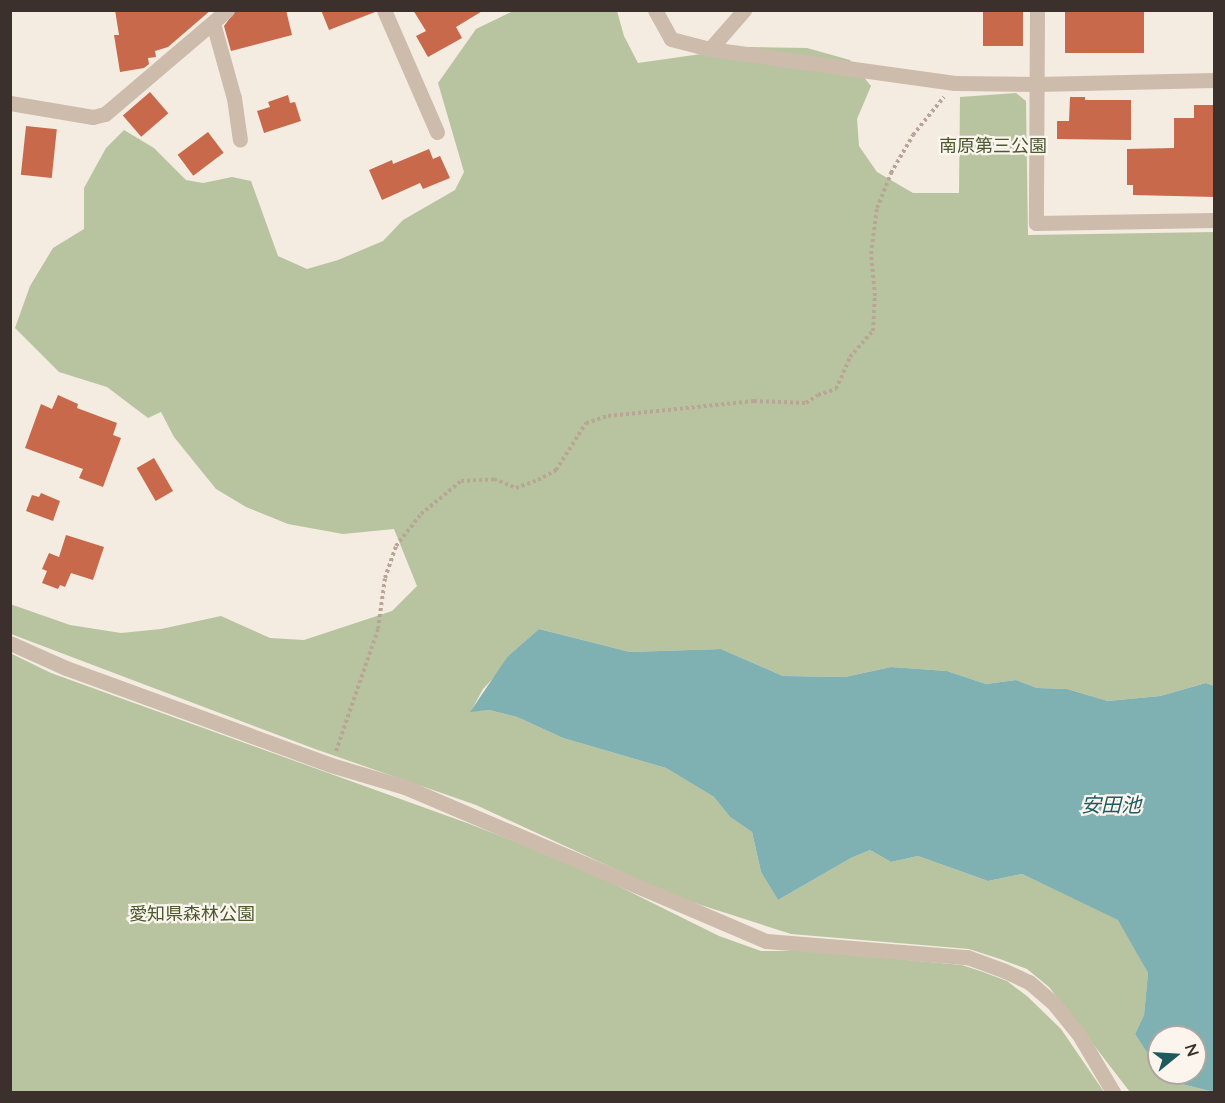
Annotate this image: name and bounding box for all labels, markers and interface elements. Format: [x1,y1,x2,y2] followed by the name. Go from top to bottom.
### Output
[939,134,1047,156] park label: 南原第三公園
[1081,792,1141,816] water label: 安田池
[129,902,255,924] park label: 愛知県森林公園
[1147,1025,1207,1085] north arrow
[1182,1041,1204,1059] text: N

